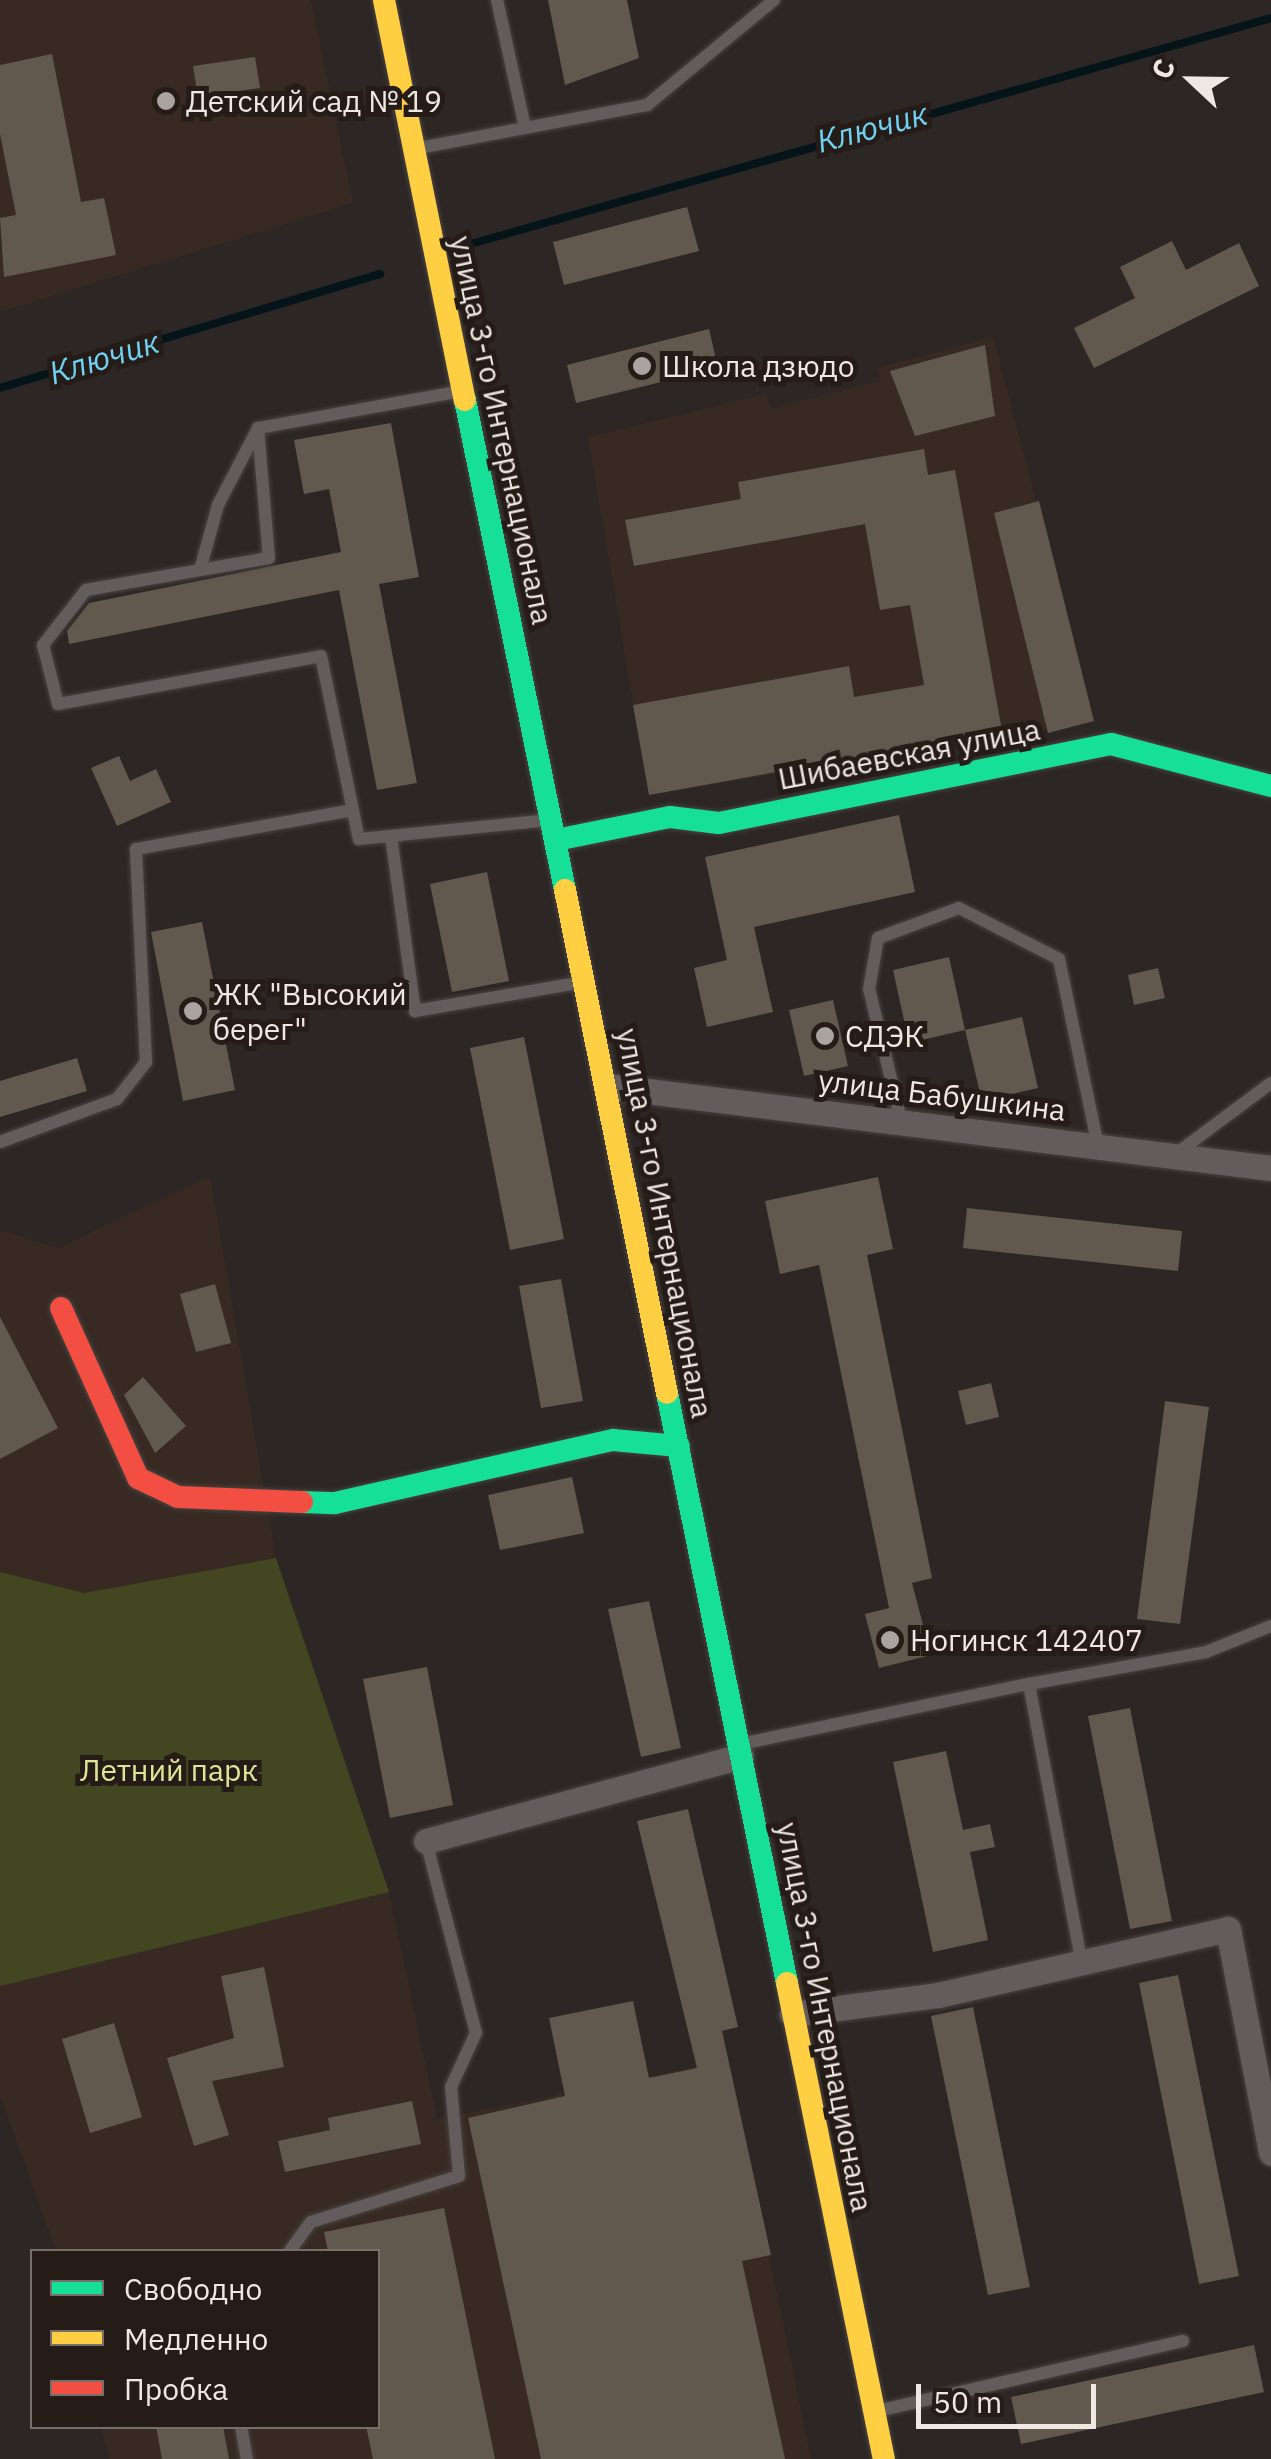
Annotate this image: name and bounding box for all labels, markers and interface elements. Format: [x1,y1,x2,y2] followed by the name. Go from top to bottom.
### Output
[1141,30,1241,130] north arrow
[1142,53,1183,84] text: С
[186,83,442,119] place label: Детский сад № 19
[155,90,177,112] marker: Детский сад № 19
[812,94,932,160] water label: Ключик
[443,233,561,627] street label: улица 3-го Интернационала
[44,322,164,392] water label: Ключик
[662,348,854,384] place label: Школа дзюдо
[631,355,653,377] marker: Школа дзюдо
[775,711,1043,797] street label: Шибаевская улица
[213,976,407,1046] place label: ЖК "Высокий берег"
[182,1000,204,1022] marker: ЖК "Высокий берег"
[845,1018,924,1054] place label: СДЭК
[610,1025,720,1421] street label: улица 3-го Интернационала
[814,1025,836,1047] marker: СДЭК
[816,1062,1068,1128] street label: улица Бабушкина
[910,1622,1143,1658] place label: Ногинск 142407
[879,1629,901,1651] marker: Ногинск 142407
[80,1752,258,1788] park label: Летний парк
[770,1819,880,2215] street label: улица 3-го Интернационала
[30,2249,380,2429] legend
[124,2269,262,2308] text: Свободно
[124,2319,268,2358] text: Медленно
[921,2364,1101,2426] scale bar
[124,2369,228,2408] text: Пробка
[933,2382,1002,2421] text: 50 m

